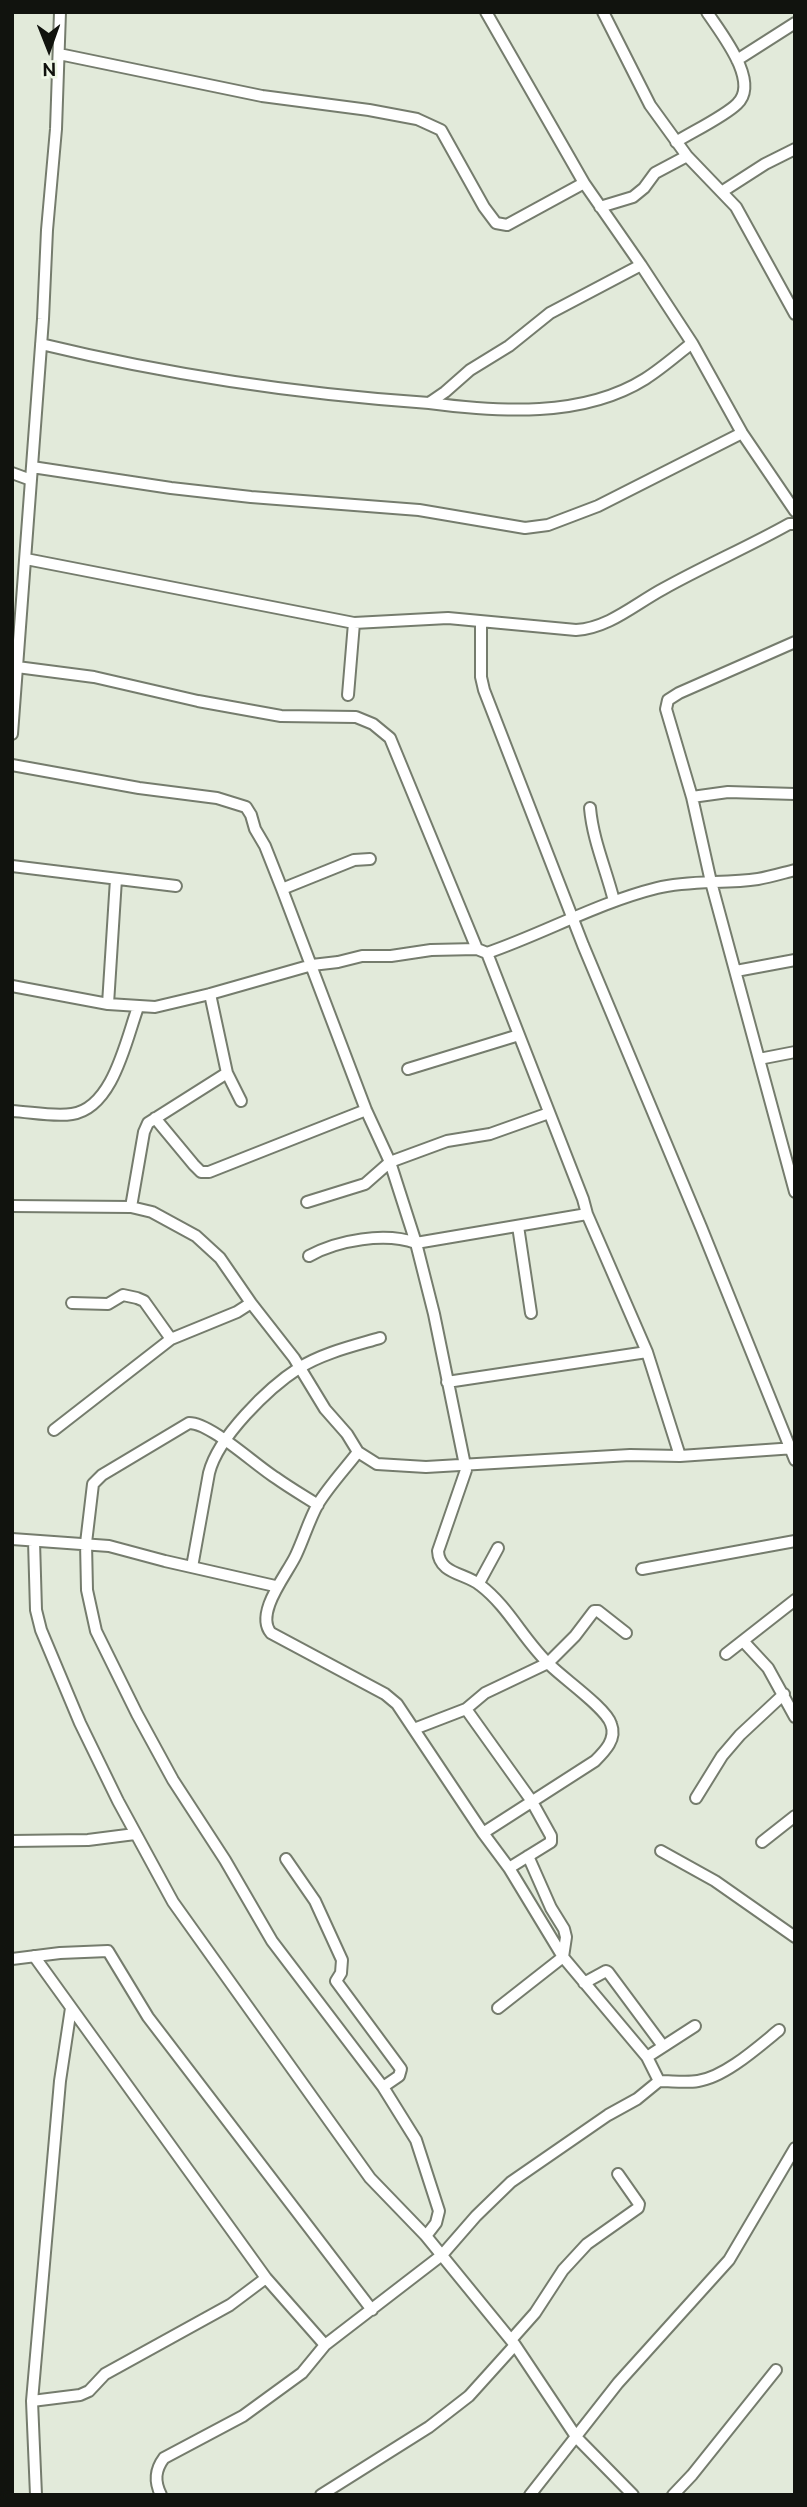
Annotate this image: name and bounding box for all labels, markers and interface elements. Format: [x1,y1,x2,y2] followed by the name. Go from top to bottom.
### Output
[14,14,84,84] north arrow
[42,59,57,81] text: N

